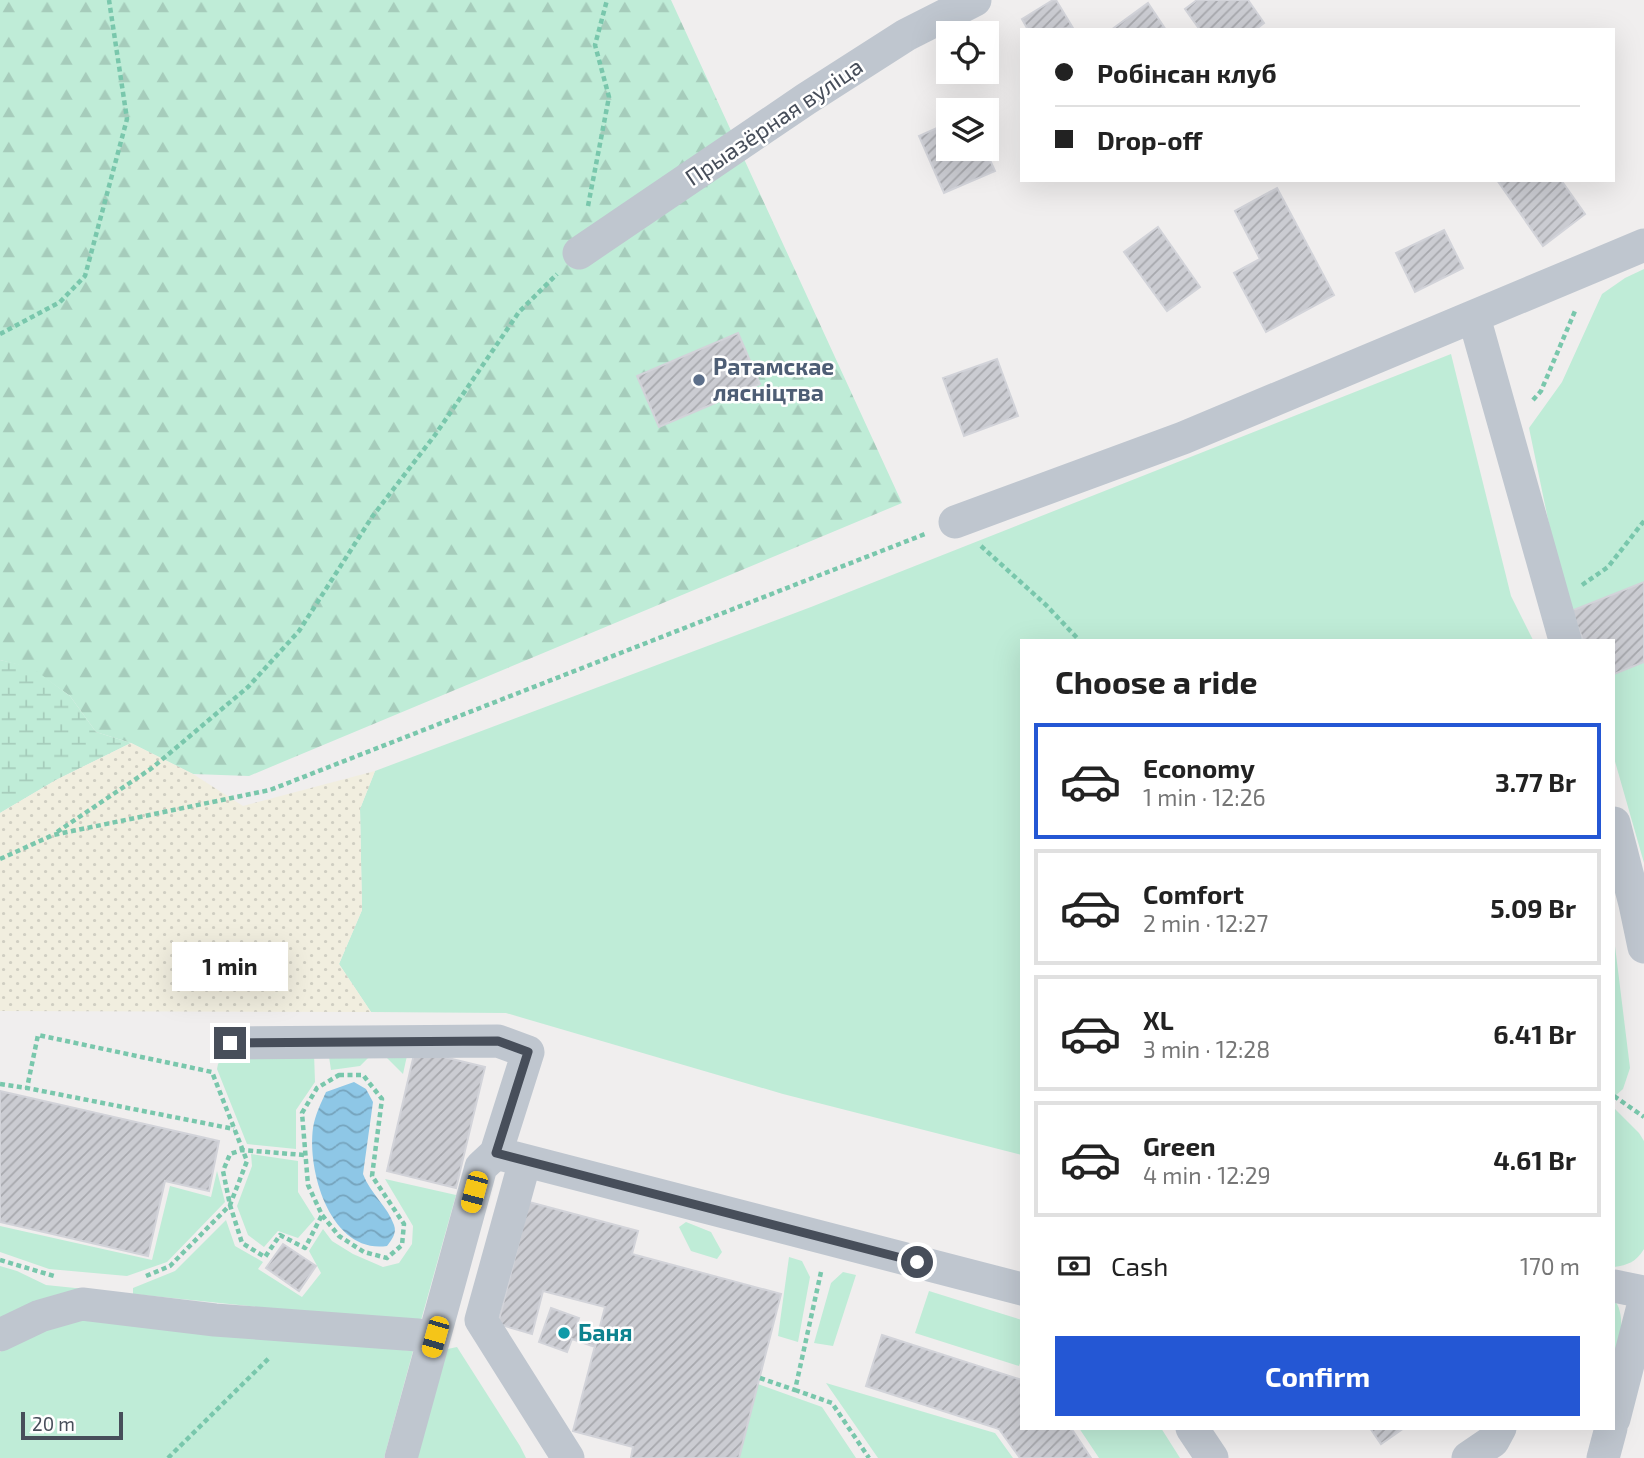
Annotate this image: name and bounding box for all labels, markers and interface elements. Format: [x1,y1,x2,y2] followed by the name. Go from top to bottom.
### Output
[936,21,999,161] map controls
[936,21,999,84] button: locate
[679,51,868,192] street label: Прыазёрная вуліца
[1097,57,1277,88] text: Робінсан клуб
[936,98,999,161] button: layers
[1097,124,1202,155] text: Drop-off
[713,352,834,406] place label: Ратамскае лясніцтва
[691,372,707,388] marker: Ратамскае лясніцтва
[1055,662,1258,700] text: Choose a ride
[1059,750,1122,813] icon: car
[1143,752,1255,783] text: Economy
[1495,766,1576,797] text: 3.77 Br
[1143,783,1266,811] text: 1 min · 12:26
[1059,876,1122,939] icon: car
[1143,878,1244,909] text: Comfort
[1490,892,1576,923] text: 5.09 Br
[1143,909,1268,937] text: 2 min · 12:27
[172,942,288,990] callout: 1 min
[202,952,258,980] text: 1 min
[1059,1002,1122,1065] icon: car
[1143,1004,1174,1035] text: XL
[1493,1018,1576,1049] text: 6.41 Br
[214,1027,246,1059] route end
[1143,1035,1270,1063] text: 3 min · 12:28
[1059,1128,1122,1191] icon: car
[1143,1130,1216,1161] text: Green
[1493,1144,1576,1175] text: 4.61 Br
[1143,1161,1271,1189] text: 4 min · 12:29
[459,1169,490,1215] car
[901,1246,933,1278] route start
[1055,1247,1093,1285] icon: cash
[1111,1250,1168,1281] text: Cash
[1520,1252,1580,1280] text: 170 m
[420,1314,451,1360] car
[578,1318,632,1346] place label: Баня
[556,1325,572,1341] marker: Баня
[1055,1336,1580,1416] button: Confirm
[21,1409,122,1441] scale bar
[32,1412,75,1435] text: 20 m

